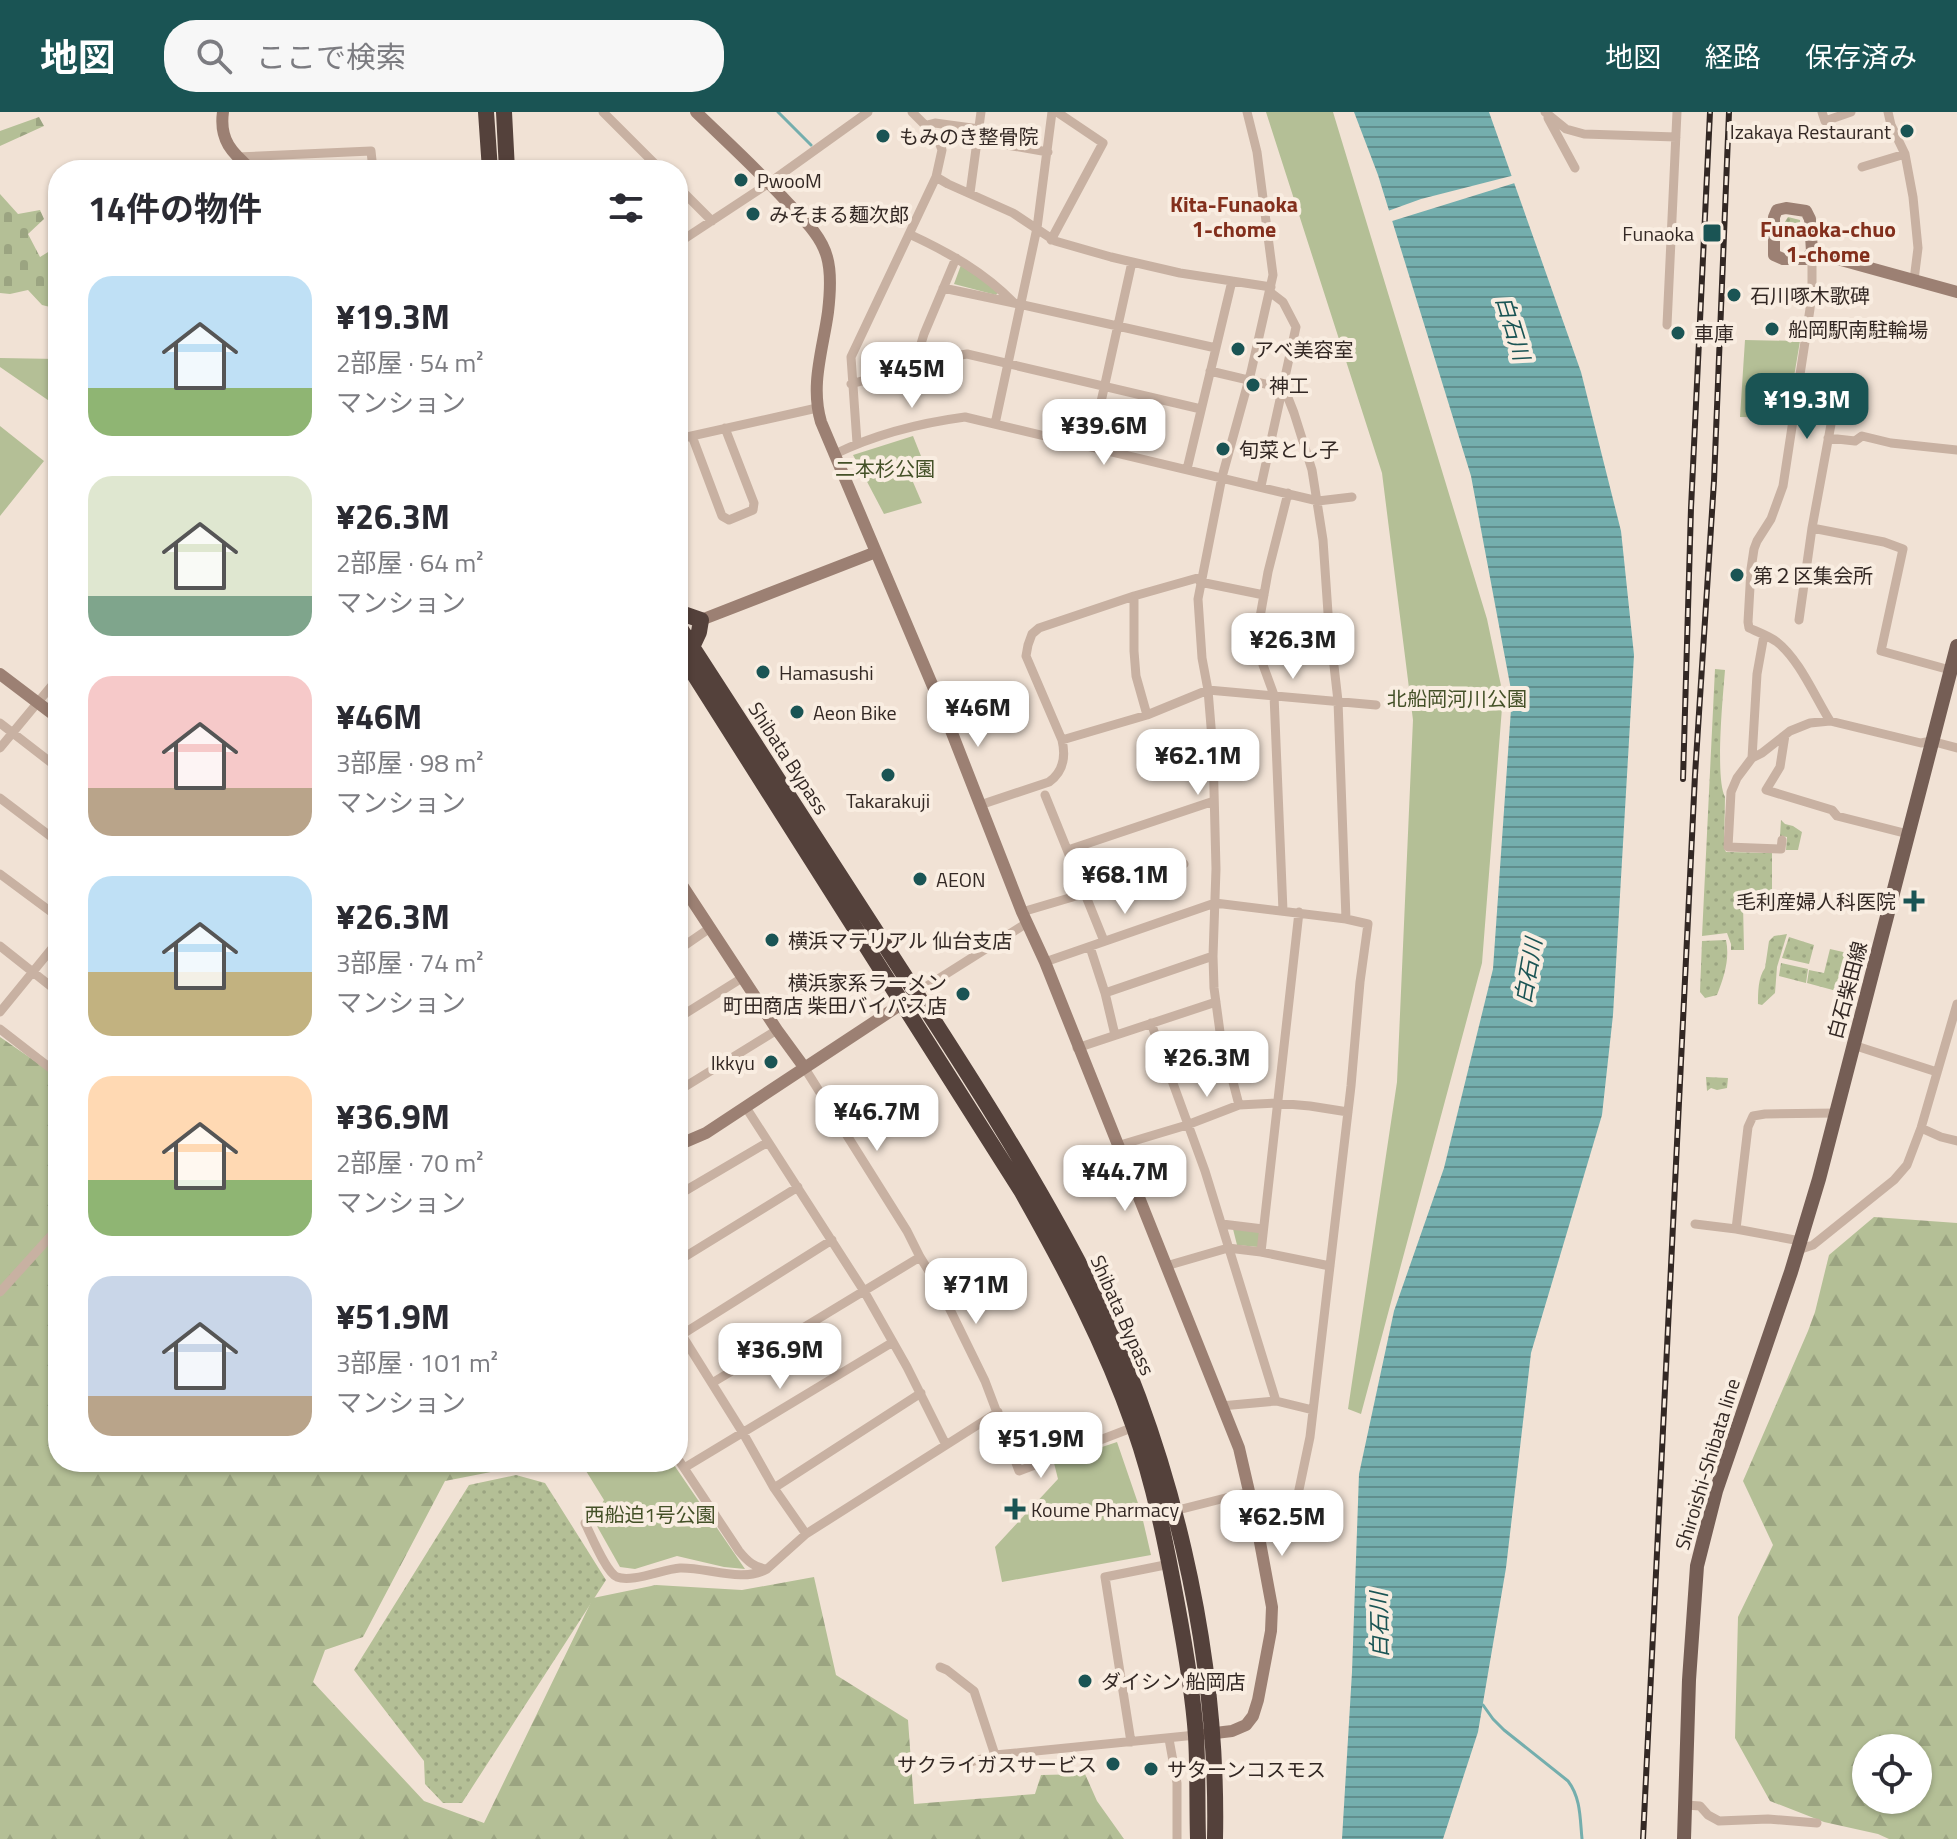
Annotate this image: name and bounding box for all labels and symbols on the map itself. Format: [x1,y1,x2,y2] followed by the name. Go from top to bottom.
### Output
[1730,116,1891,147] place label: Izakaya Restaurant
[899,121,1038,152] place label: もみのき整骨院
[1898,122,1916,140] marker: Izakaya Restaurant
[874,127,892,145] marker: もみのき整骨院
[757,165,822,196] place label: PwooM
[732,171,750,189] marker: PwooM
[1170,187,1298,246] district label: Kita-Funaoka 1-chome
[769,199,909,230] place label: みそまる麺次郎
[744,205,762,223] marker: みそまる麺次郎
[1760,212,1896,271] district label: Funaoka-chuo 1-chome
[1622,218,1694,249] place label: Funaoka
[1701,222,1723,244] marker: Funaoka
[1750,280,1870,311] place label: 石川啄木歌碑
[1725,286,1743,304] marker: 石川啄木歌碑
[1487,291,1539,366] water label: 白石川
[1788,314,1928,345] place label: 船岡駅南駐輪場
[1694,318,1734,349] place label: 車庫
[1763,320,1781,338] marker: 船岡駅南駐輪場
[1669,324,1687,342] marker: 車庫
[1254,334,1354,365] place label: アベ美容室
[1229,340,1247,358] marker: アベ美容室
[865,342,959,410] pin: ¥45M
[1269,370,1309,401] place label: 神工
[1742,373,1872,441] pin: ¥19.3M
[1244,376,1262,394] marker: 神工
[1039,399,1169,467] pin: ¥39.6M
[1239,434,1339,465] place label: 旬菜とし子
[1214,440,1232,458] marker: 旬菜とし子
[835,453,935,484] park label: 二本杉公園
[1753,560,1873,591] place label: 第２区集会所
[1728,566,1746,584] marker: 第２区集会所
[1228,613,1358,681] pin: ¥26.3M
[779,657,874,688] place label: Hamasushi
[754,663,772,681] marker: Hamasushi
[931,681,1025,749] pin: ¥46M
[1387,683,1527,714] park label: 北船岡河川公園
[741,695,837,821] street label: Shibata Bypass
[813,697,897,728] place label: Aeon Bike
[788,703,806,721] marker: Aeon Bike
[1133,729,1263,797] pin: ¥62.1M
[879,766,897,784] marker: Takarakuji
[846,785,930,816] place label: Takarakuji
[1060,848,1190,916] pin: ¥68.1M
[936,864,986,895] place label: AEON
[911,870,929,888] marker: AEON
[1736,886,1896,917] place label: 毛利産婦人科医院
[1903,890,1925,912] marker: 毛利産婦人科医院
[788,925,1012,956] place label: 横浜マテリアル 仙台支店
[763,931,781,949] marker: 横浜マテリアル 仙台支店
[1506,934,1551,1006] water label: 白石川
[1819,938,1875,1042] street label: 白石柴田線
[723,967,947,1021] place label: 横浜家系ラーメン 町田商店 柴田バイパス店
[954,985,972,1003] marker: 横浜家系ラーメン 町田商店 柴田バイパス店
[1142,1031,1272,1099] pin: ¥26.3M
[711,1047,755,1078] place label: Ikkyu
[762,1053,780,1071] marker: Ikkyu
[812,1085,942,1153] pin: ¥46.7M
[1060,1145,1190,1213] pin: ¥44.7M
[1083,1250,1163,1380] street label: Shibata Bypass
[929,1258,1023,1326] pin: ¥71M
[715,1323,845,1391] pin: ¥36.9M
[1666,1374,1748,1554] street label: Shiroishi-Shibata line
[976,1412,1106,1480] pin: ¥51.9M
[1217,1490,1347,1558] pin: ¥62.5M
[1031,1494,1179,1525] place label: Koume Pharmacy
[584,1499,716,1530] park label: 西船迫1号公園
[1006,1500,1024,1518] marker: Koume Pharmacy
[1361,1590,1397,1658] water label: 白石川
[1101,1666,1245,1697] place label: ダイシン 船岡店
[1076,1672,1094,1690] marker: ダイシン 船岡店
[897,1749,1097,1780] place label: サクライガスサービス
[1167,1754,1326,1785] place label: サターンコスモス
[1104,1755,1122,1773] marker: サクライガスサービス
[1142,1760,1160,1778] marker: サターンコスモス

